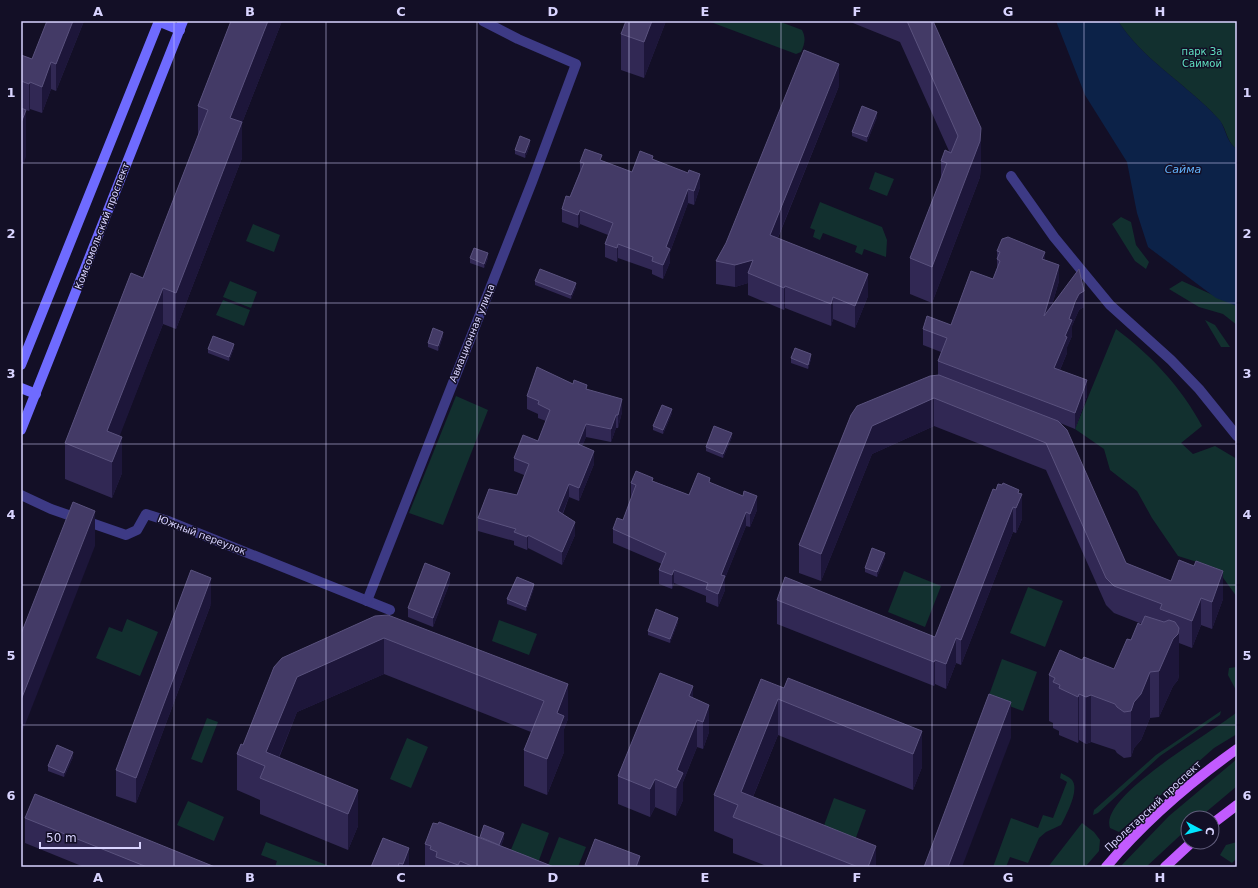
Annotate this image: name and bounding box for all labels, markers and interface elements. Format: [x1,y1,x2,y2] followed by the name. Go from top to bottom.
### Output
[93,4,103,19] text: A
[245,4,255,19] text: B
[396,4,406,19] text: C
[548,4,559,19] text: D
[701,4,709,19] text: E
[853,4,861,19] text: F
[1003,4,1013,19] text: G
[1155,4,1165,19] text: H
[1182,46,1222,69] park label: парк За Саймой
[6,85,16,100] text: 1
[1242,85,1252,100] text: 1
[73,161,131,291] street label: Комсомольский проспект
[1165,163,1202,176] water label: Сайма
[6,226,16,241] text: 2
[1242,226,1252,241] text: 2
[447,282,497,384] street label: Авиационная улица
[6,366,16,381] text: 3
[1242,366,1252,381] text: 3
[6,507,16,522] text: 4
[1242,507,1252,522] text: 4
[156,513,248,557] street label: Южный переулок
[6,648,16,663] text: 5
[1242,648,1252,663] text: 5
[1103,758,1204,854] street label: Пролетарский проспект
[6,788,16,803] text: 6
[1242,788,1252,803] text: 6
[1180,810,1220,850] north arrow
[40,824,140,850] scale bar
[1202,826,1216,836] text: С
[46,831,77,845] text: 50 m
[93,870,103,885] text: A
[245,870,255,885] text: B
[396,870,406,885] text: C
[548,870,559,885] text: D
[701,870,709,885] text: E
[853,870,861,885] text: F
[1003,870,1013,885] text: G
[1155,870,1165,885] text: H

